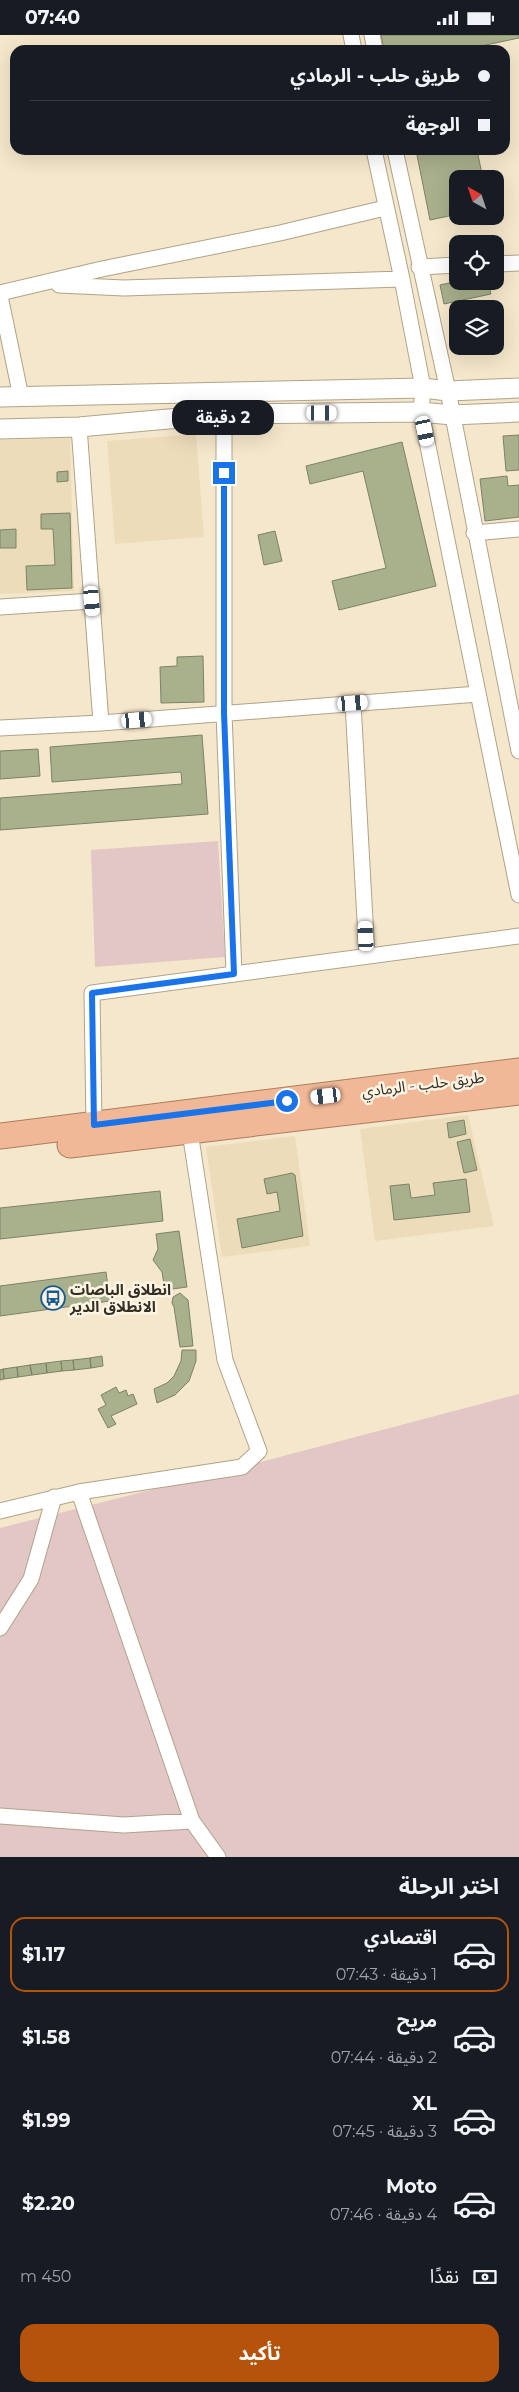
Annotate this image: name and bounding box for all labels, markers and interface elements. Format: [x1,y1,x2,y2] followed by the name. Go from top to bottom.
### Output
[25,6,80,29] text: 07:40
[290,64,460,87] text: طريق حلب - الرمادي
[406,113,460,136] text: الوجهة
[449,170,504,225] north arrow
[449,170,504,355] map controls
[449,235,504,290] button: locate
[449,300,504,355] button: layers
[173,401,275,435] callout: 2 دقيقة
[307,406,337,421] car
[196,408,250,427] text: 2 دقيقة
[414,415,435,447] car
[213,462,235,484] route end
[83,585,100,617] car
[337,694,368,712] car
[121,711,152,729] car
[357,921,374,951] car
[361,1067,486,1103] street label: طريق حلب - الرمادي
[310,1087,341,1105] car
[276,1090,298,1112] route start
[69,1280,171,1316] place label: انطلاق الباصات الانطلاق الدير
[40,1285,66,1311] bus stop icon: انطلاق الباصات الانطلاق الدير
[399,1873,499,1900] text: اختر الرحلة
[364,1926,437,1949] text: اقتصادي
[452,1932,497,1977] icon: car
[22,1943,65,1966] text: $1.17
[336,1965,437,1984] text: 1 دقيقة · 07:43
[397,2009,437,2032] text: مريح
[452,2015,497,2060] icon: car
[22,2026,70,2049] text: $1.58
[331,2048,437,2067] text: 2 دقيقة · 07:44
[412,2092,437,2115] text: XL
[452,2098,497,2143] icon: car
[22,2109,71,2132] text: $1.99
[332,2122,437,2141] text: 3 دقيقة · 07:45
[386,2175,437,2198] text: Moto
[452,2181,497,2226] icon: car
[22,2192,75,2215] text: $2.20
[330,2205,437,2224] text: 4 دقيقة · 07:46
[471,2263,499,2291] icon: cash
[430,2265,459,2288] text: نقدًا
[20,2267,71,2286] text: 450 m
[20,2324,499,2382] button: تأكيد

